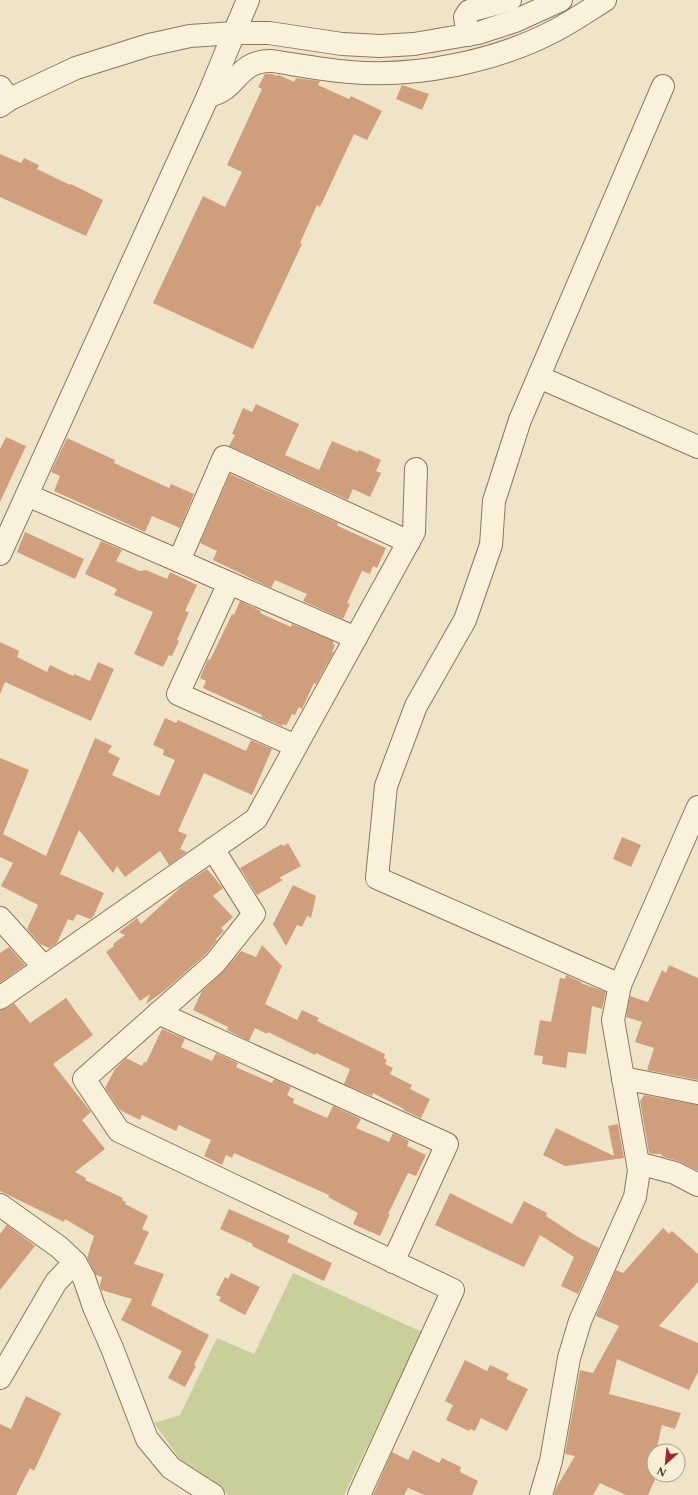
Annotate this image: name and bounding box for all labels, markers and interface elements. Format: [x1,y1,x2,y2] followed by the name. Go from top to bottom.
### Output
[646,1443,686,1483] north arrow
[654,1462,670,1481] text: N

